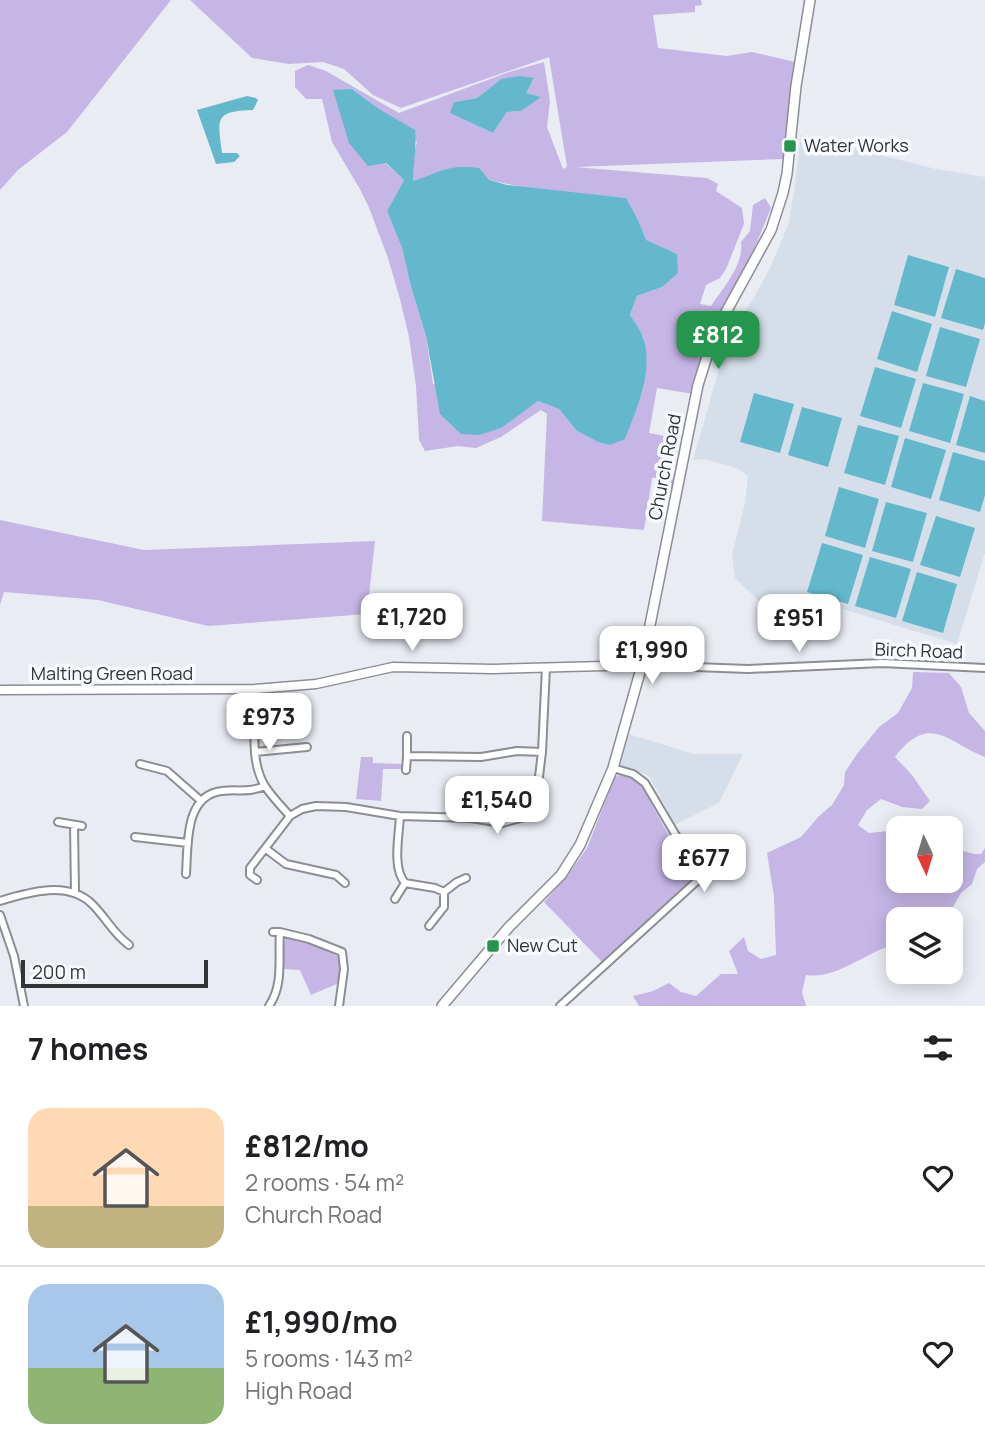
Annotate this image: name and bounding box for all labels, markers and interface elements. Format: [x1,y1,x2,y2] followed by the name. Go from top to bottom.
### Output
[804,133,909,157] place label: Water Works
[782,138,798,154] marker: Water Works
[677,312,759,371] pin: £812
[693,318,744,350] text: £812
[642,412,686,522] street label: Church Road
[355,594,469,653] pin: £1,720
[758,594,840,654] pin: £951
[377,600,447,632] text: £1,720
[774,601,824,633] text: £951
[595,626,709,686] pin: £1,990
[616,633,689,665] text: £1,990
[874,636,964,664] street label: Birch Road
[31,661,193,685] street label: Malting Green Road
[228,694,310,753] pin: £973
[243,700,296,732] text: £973
[440,776,554,836] pin: £1,540
[461,783,533,815] text: £1,540
[886,816,962,892] north arrow
[886,816,963,984] map controls
[663,834,745,894] pin: £677
[678,841,730,873] text: £677
[886,907,963,984] button: layers
[507,933,578,957] place label: New Cut
[485,938,501,954] marker: New Cut
[21,957,208,989] scale bar
[32,959,86,985] text: 200 m
[28,1028,148,1069] text: 7 homes
[919,1029,957,1067] icon: filters
[245,1125,369,1166] text: £812/mo
[84,1136,168,1220] icon: home
[919,1159,957,1197] icon: heart
[245,1166,404,1198] text: 2 rooms · 54 m²
[245,1198,382,1230] text: Church Road
[245,1301,398,1342] text: £1,990/mo
[84,1312,168,1396] icon: home
[919,1335,957,1373] icon: heart
[245,1342,413,1374] text: 5 rooms · 143 m²
[245,1374,353,1406] text: High Road

